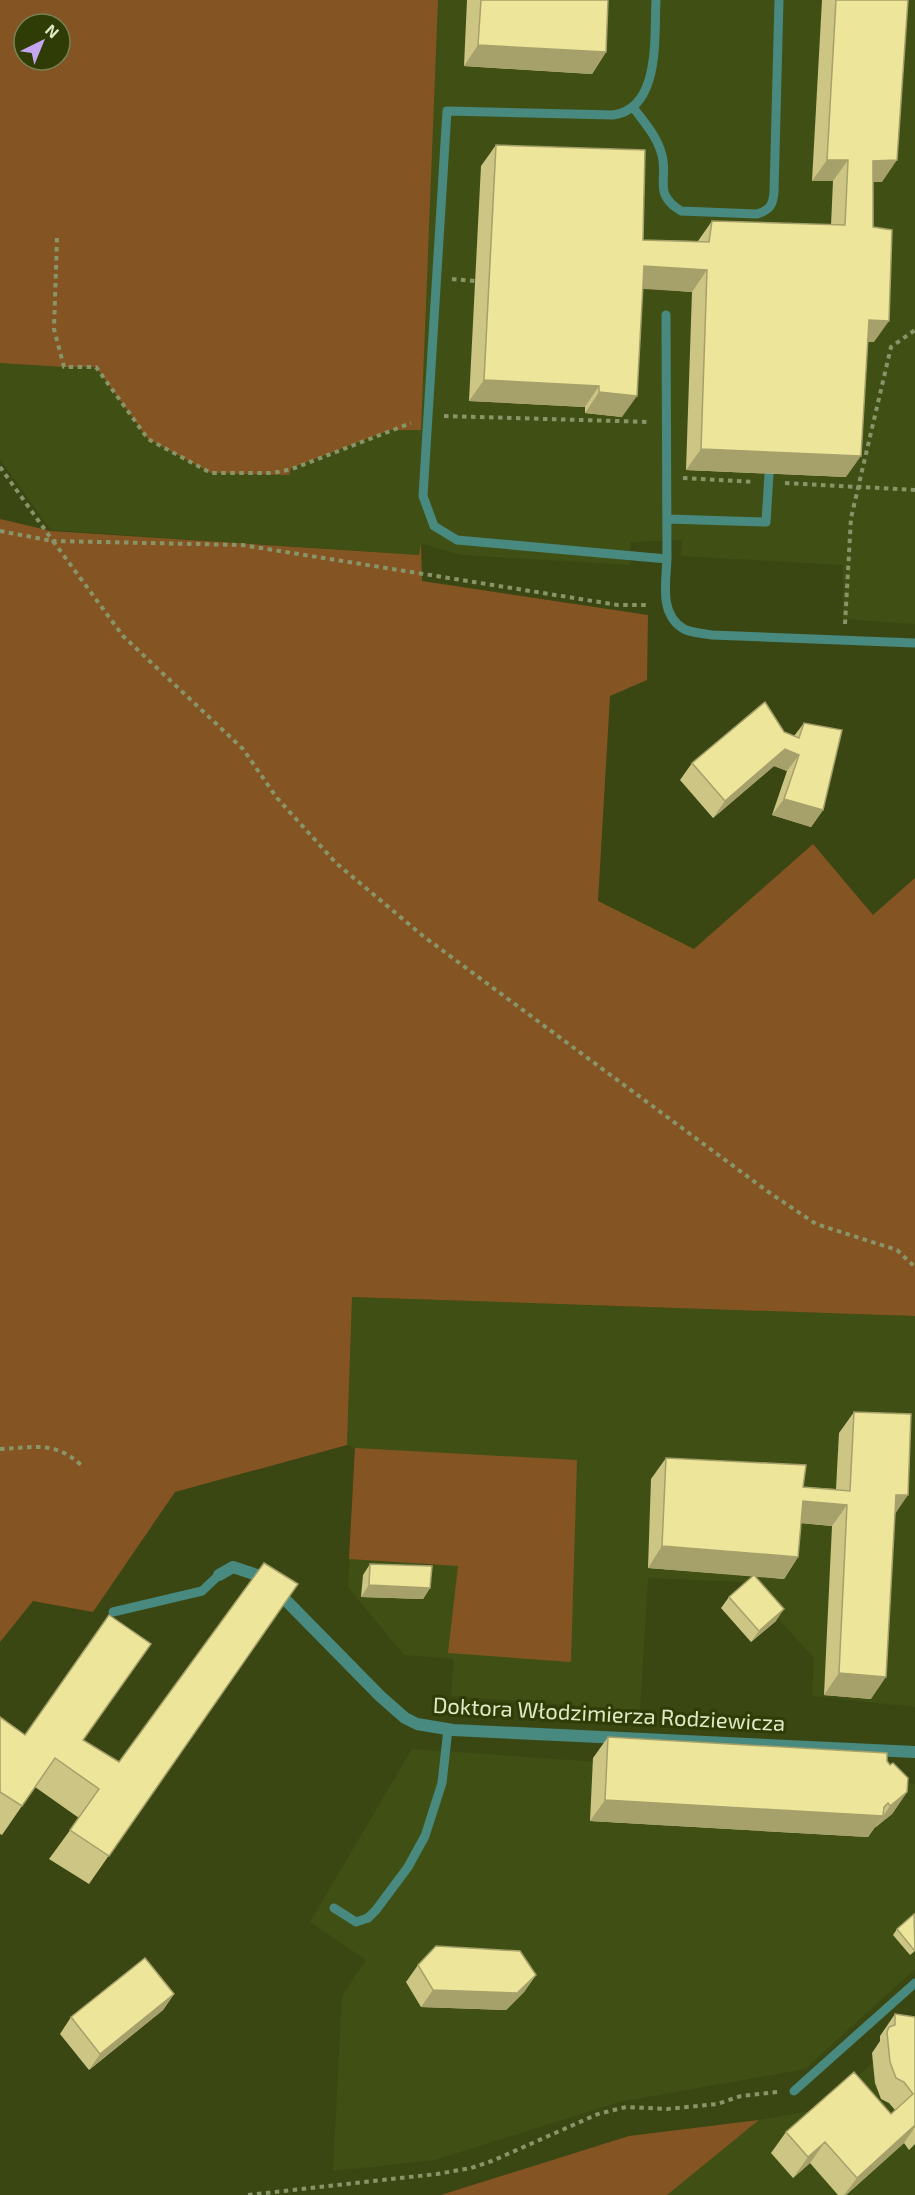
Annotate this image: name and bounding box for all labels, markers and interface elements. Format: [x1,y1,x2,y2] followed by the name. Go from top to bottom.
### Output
[12,12,72,72] north arrow
[42,20,63,42] text: N
[432,1691,786,1735] street label: Doktora Włodzimierza Rodziewicza

